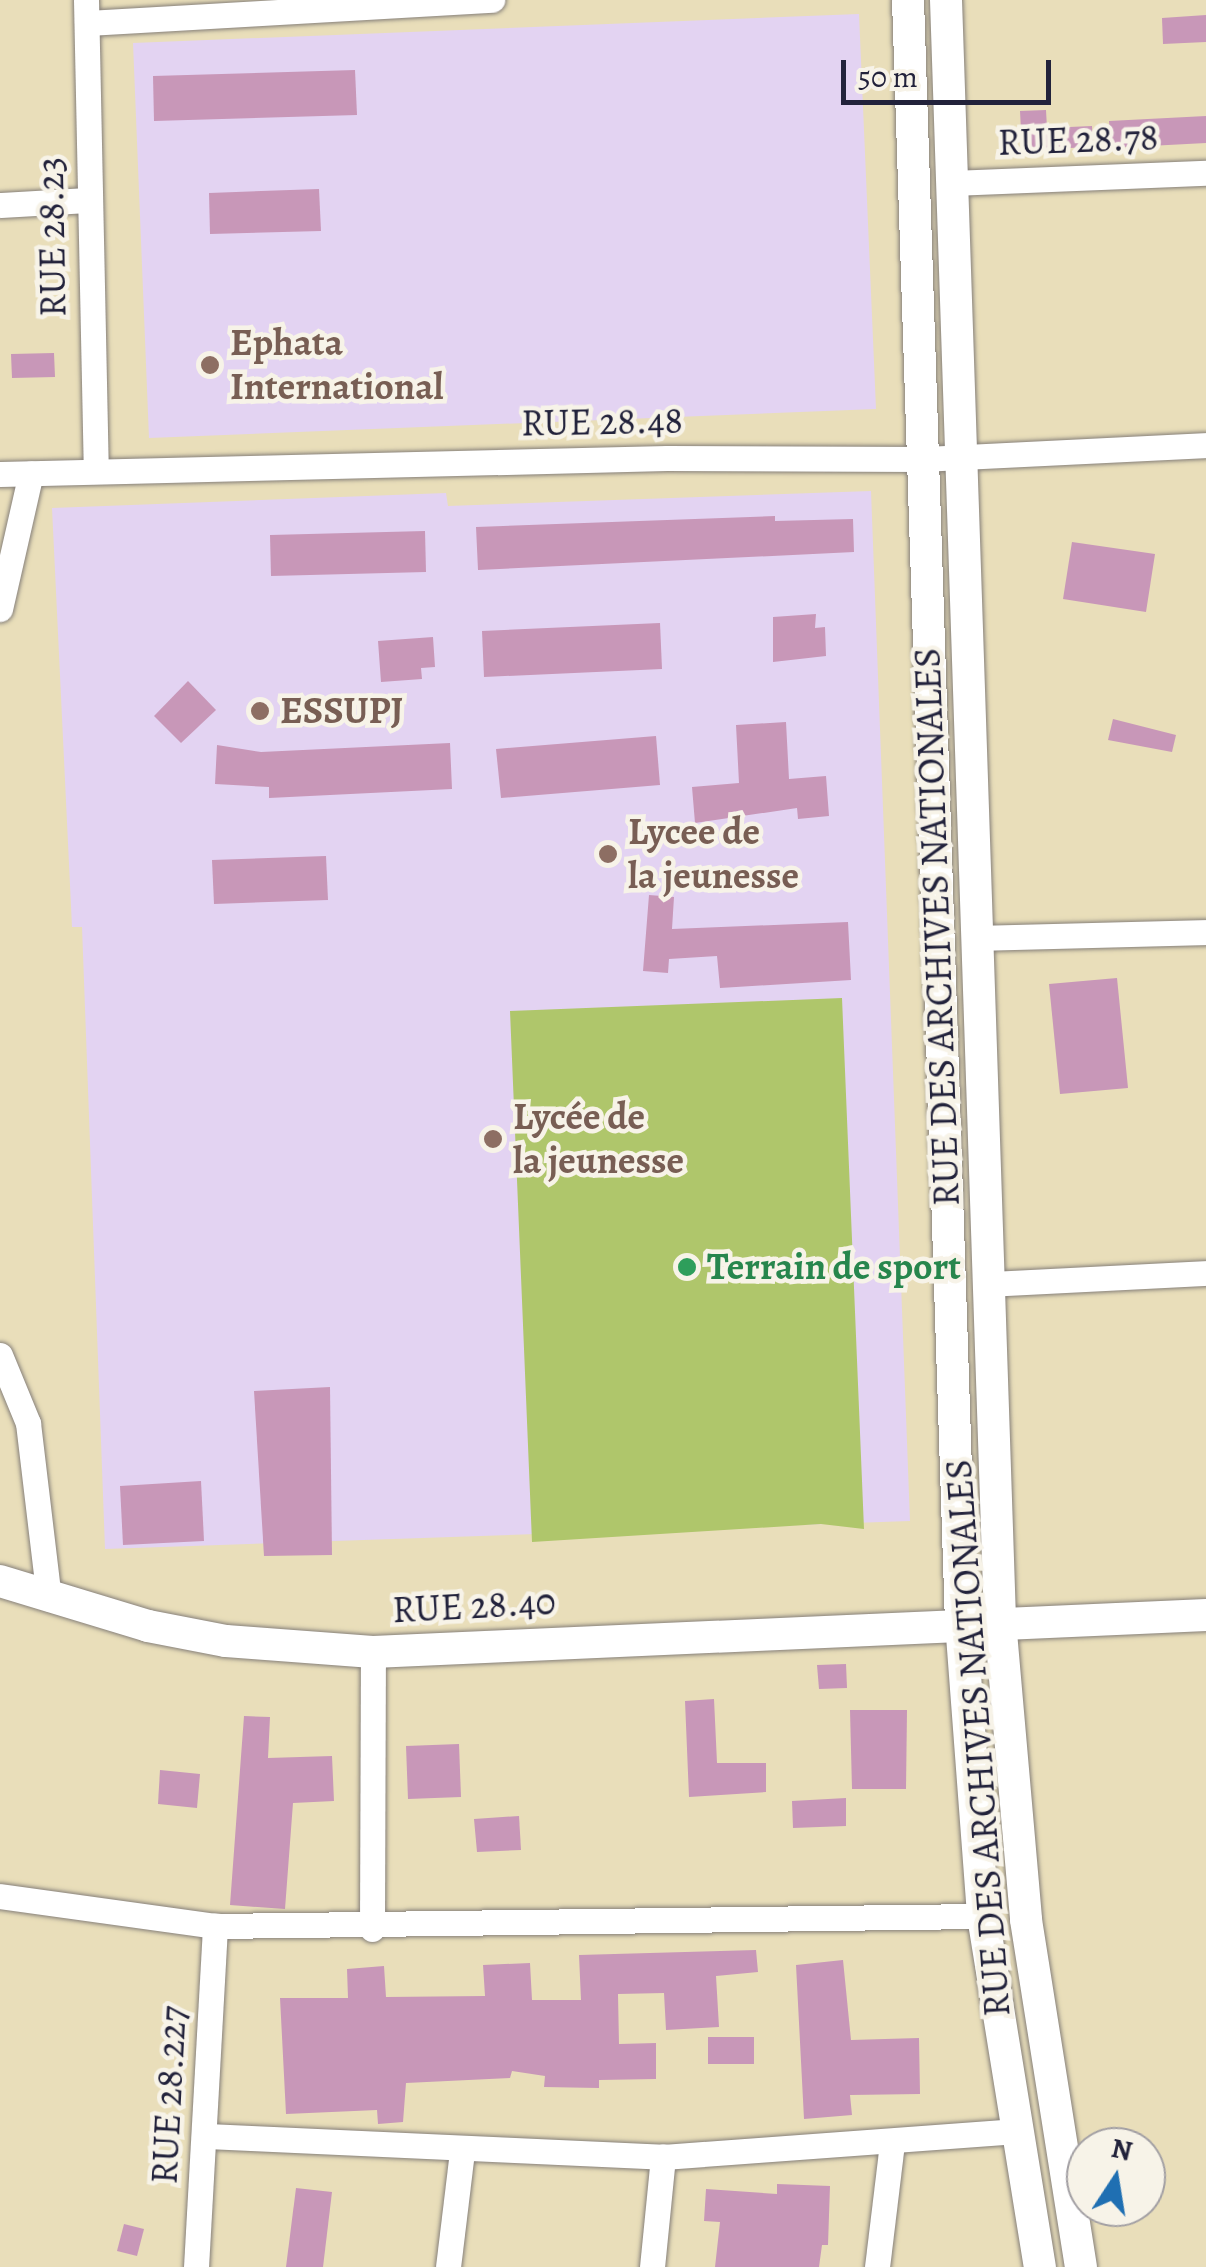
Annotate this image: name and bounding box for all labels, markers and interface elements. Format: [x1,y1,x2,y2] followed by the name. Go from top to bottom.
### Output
[846,40,1056,102] scale bar
[858,57,918,97] text: 50 m
[997,114,1159,166] street label: RUE 28.78
[28,156,76,318] street label: RUE 28.23
[230,320,444,409] place label: Ephata International
[199,354,221,376] marker: Ephata International
[521,398,683,446] street label: RUE 28.48
[904,647,970,1207] street label: RUE DES ARCHIVES NATIONALES
[280,688,403,734] place label: ESSUPJ
[249,700,271,722] marker: ESSUPJ
[628,809,799,898] place label: Lycee de la jeunesse
[597,843,619,865] marker: Lycee de la jeunesse
[513,1094,684,1184] place label: Lycée de la jeunesse
[482,1128,504,1150] marker: Lycée de la jeunesse
[707,1244,961,1290] place label: Terrain de sport
[676,1256,698,1278] marker: Terrain de sport
[936,1458,1020,2018] street label: RUE DES ARCHIVES NATIONALES
[391,1579,557,1633] street label: RUE 28.40
[142,2005,196,2185] street label: RUE 28.227
[1066,2127,1166,2227] north arrow
[1108,2129,1136,2170] text: N

